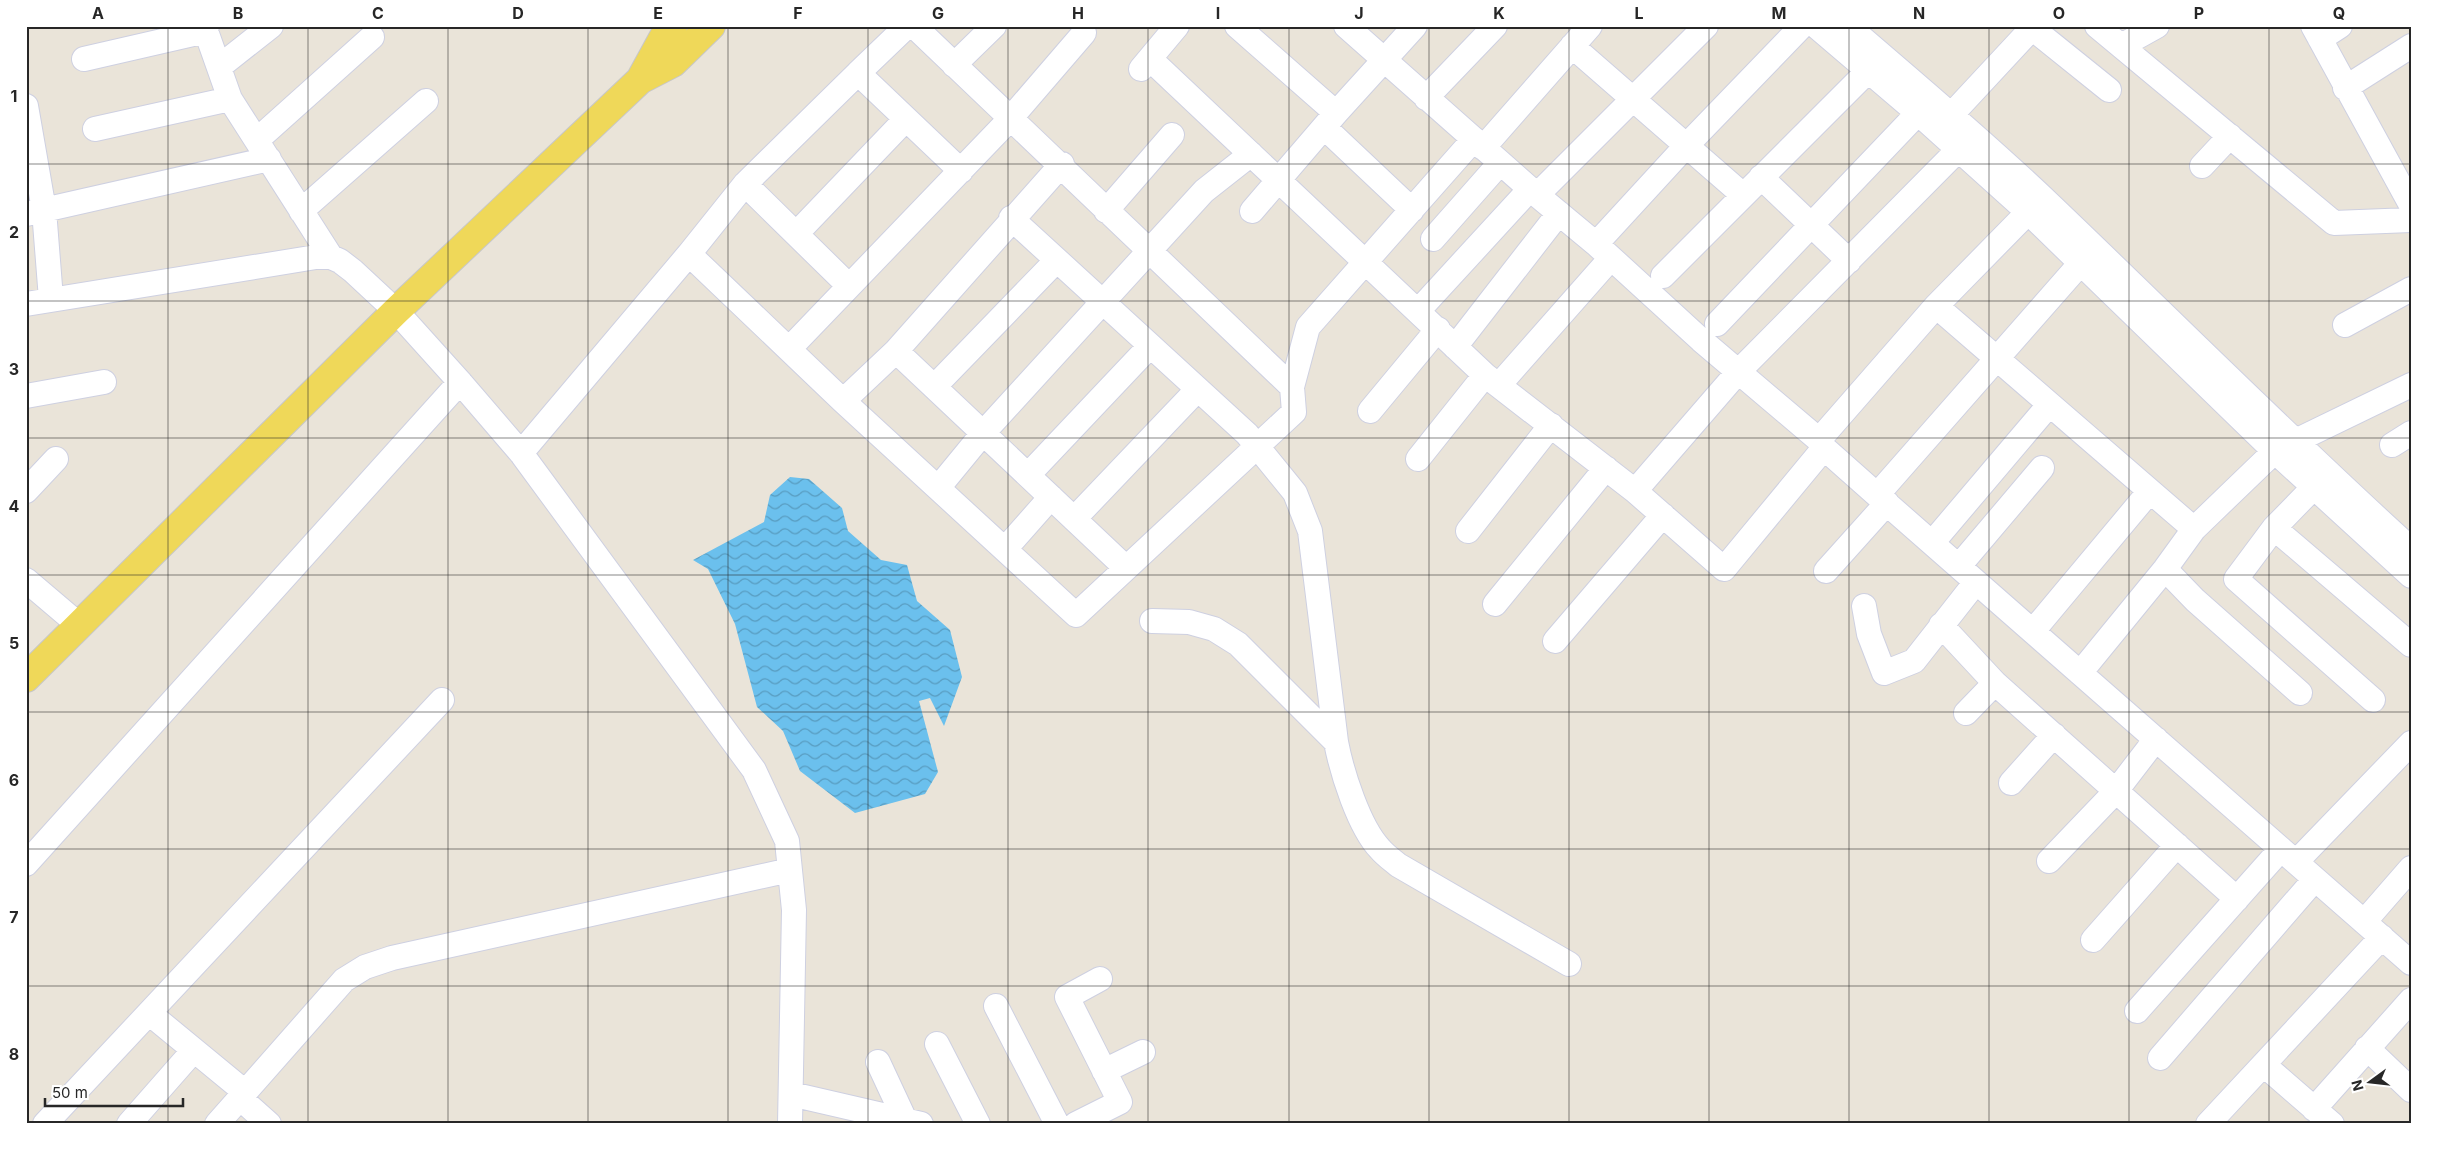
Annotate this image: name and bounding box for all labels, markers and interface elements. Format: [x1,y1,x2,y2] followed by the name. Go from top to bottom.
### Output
[92,3,104,23] text: A
[233,3,243,23] text: B
[372,3,384,23] text: C
[512,3,524,23] text: D
[653,3,663,23] text: E
[793,3,803,23] text: F
[932,3,944,23] text: G
[1072,3,1084,23] text: H
[1216,3,1220,23] text: I
[1354,3,1364,23] text: J
[1493,3,1505,23] text: K
[1634,3,1644,23] text: L
[1772,3,1786,23] text: M
[1913,3,1925,23] text: N
[2053,3,2065,23] text: O
[2194,3,2204,23] text: P
[2333,3,2345,23] text: Q
[11,86,17,106] text: 1
[9,222,19,242] text: 2
[9,359,19,379] text: 3
[9,496,20,516] text: 4
[9,633,19,653] text: 5
[9,770,19,790] text: 6
[9,907,19,927] text: 7
[9,1044,19,1064] text: 8
[2344,1058,2394,1108] north arrow
[45,1075,182,1107] scale bar
[2347,1078,2367,1093] text: N
[52,1083,88,1102] text: 50 m

